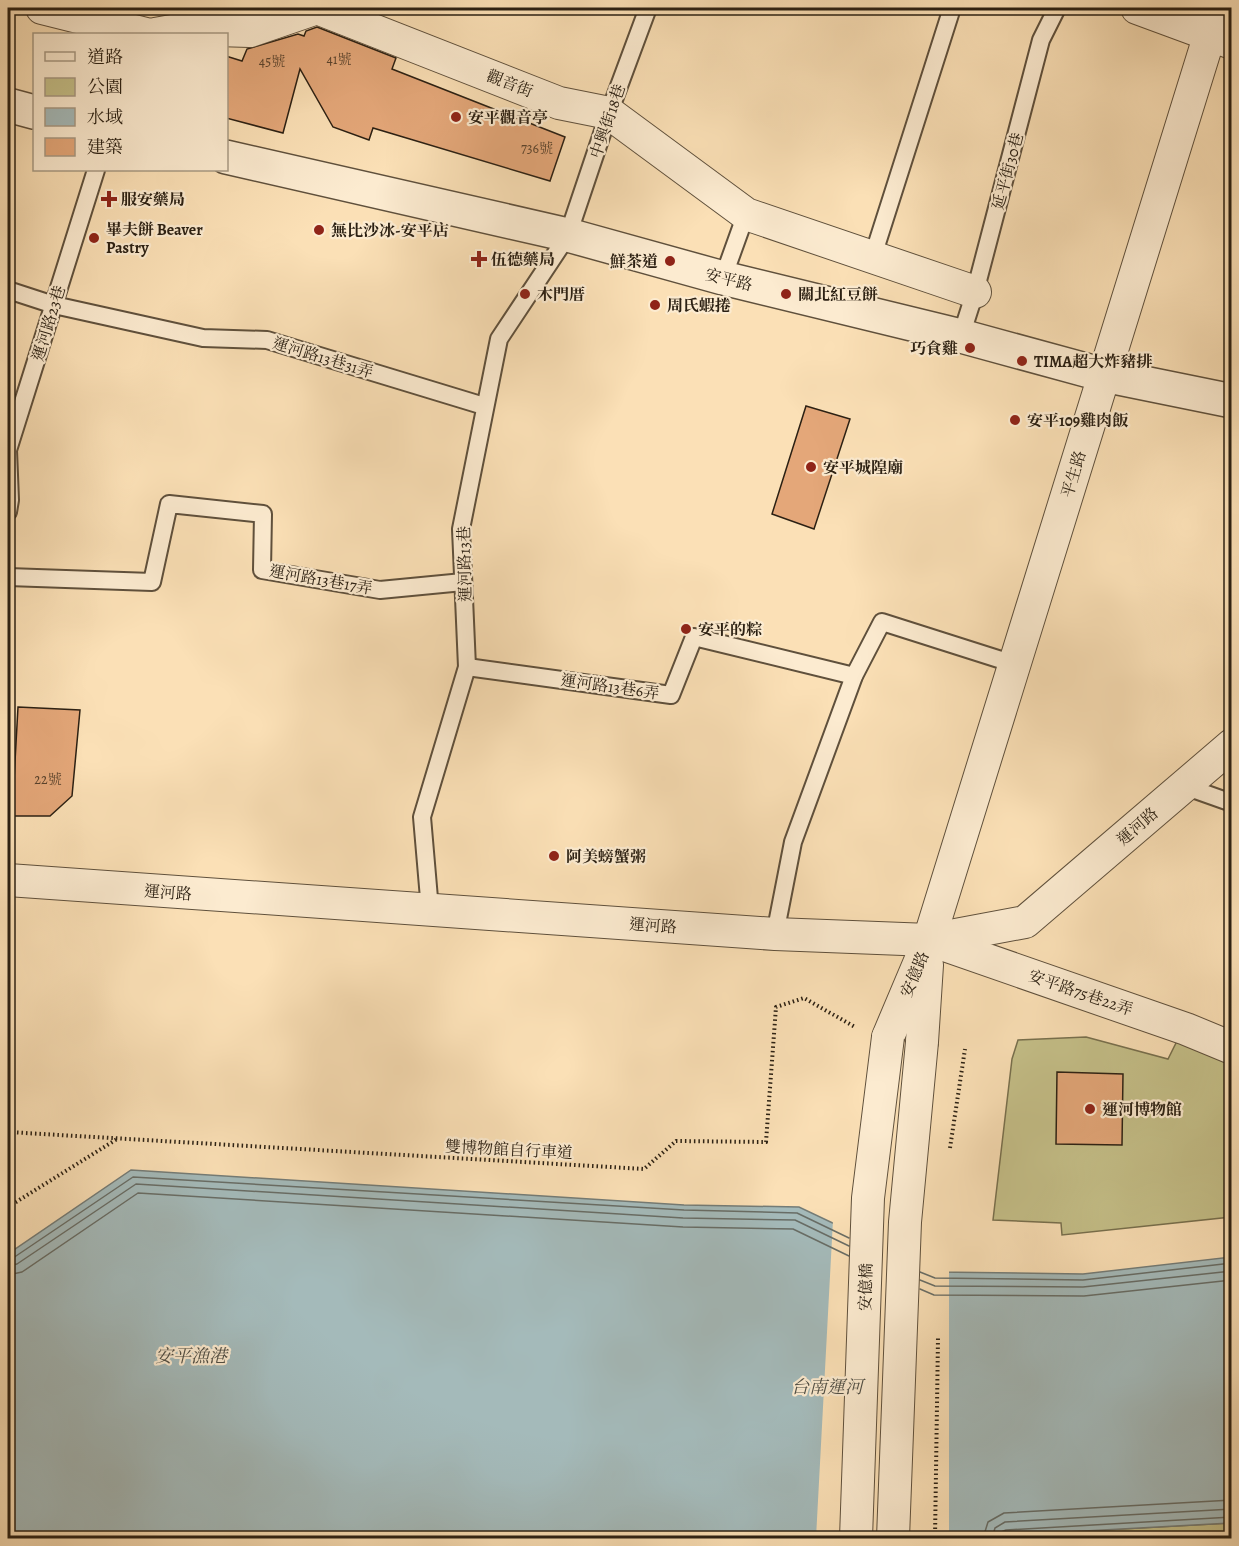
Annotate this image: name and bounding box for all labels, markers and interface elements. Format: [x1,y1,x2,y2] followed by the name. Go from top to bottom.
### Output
[33,33,228,171] legend
[87,45,123,69] text: 道路
[326,50,352,69] house number: 41號
[259,52,285,71] house number: 45號
[483,65,536,103] street label: 觀音街
[87,75,123,99] text: 公園
[585,81,631,161] street label: 中興街18巷
[87,105,123,129] text: 水域
[468,107,548,129] place label: 安平觀音亭
[449,110,463,124] marker: 安平觀音亭
[987,130,1029,212] street label: 延平街30巷
[87,135,123,159] text: 建築
[521,139,553,158] house number: 736號
[121,189,185,211] place label: 服安藥局
[102,192,116,206] marker: 服安藥局
[106,219,203,259] place label: 畢夫餅 Beaver Pastry
[331,220,449,242] place label: 無比沙冰-安平店
[312,223,326,237] marker: 無比沙冰-安平店
[87,231,101,245] marker: 畢夫餅 Beaver Pastry
[491,249,555,271] place label: 伍德藥局
[610,251,658,273] place label: 鮮茶道
[472,252,486,266] marker: 伍德藥局
[663,254,677,268] marker: 鮮茶道
[703,263,755,296] street label: 安平路
[27,283,71,364] street label: 運河路23巷
[537,284,585,306] place label: 木門厝
[798,284,878,306] place label: 關北紅豆餅
[518,287,532,301] marker: 木門厝
[779,287,793,301] marker: 關北紅豆餅
[667,295,731,317] place label: 周氏蝦捲
[648,298,662,312] marker: 周氏蝦捲
[270,332,376,384] street label: 運河路13巷31弄
[910,338,958,360] place label: 巧食雞
[963,341,977,355] marker: 巧食雞
[1034,351,1152,373] place label: TIMA超大炸豬排
[1015,354,1029,368] marker: TIMA超大炸豬排
[1027,410,1128,432] place label: 安平109雞肉飯
[1008,413,1022,427] marker: 安平109雞肉飯
[1056,448,1091,500] street label: 平生路
[823,457,903,479] place label: 安平城隍廟
[804,460,818,474] marker: 安平城隍廟
[453,526,477,602] street label: 運河路13巷
[268,560,374,600] street label: 運河路13巷17弄
[698,619,762,641] place label: 安平的粽
[679,622,693,636] marker: 安平的粽
[559,669,661,705] street label: 運河路13巷6弄
[34,770,62,789] house number: 22號
[1112,803,1163,851] street label: 運河路
[566,846,646,868] place label: 阿美螃蟹粥
[547,849,561,863] marker: 阿美螃蟹粥
[143,880,193,906] street label: 運河路
[628,913,678,939] street label: 運河路
[895,948,934,1001] street label: 安億路
[1026,965,1136,1021] street label: 安平路75巷22弄
[1102,1099,1182,1121] place label: 運河博物館
[1083,1102,1097,1116] marker: 運河博物館
[444,1136,573,1164] street label: 雙博物館自行車道
[854,1263,878,1311] street label: 安億橋
[155,1344,229,1368] water label: 安平漁港
[791,1375,866,1399] water label: 台南運河

